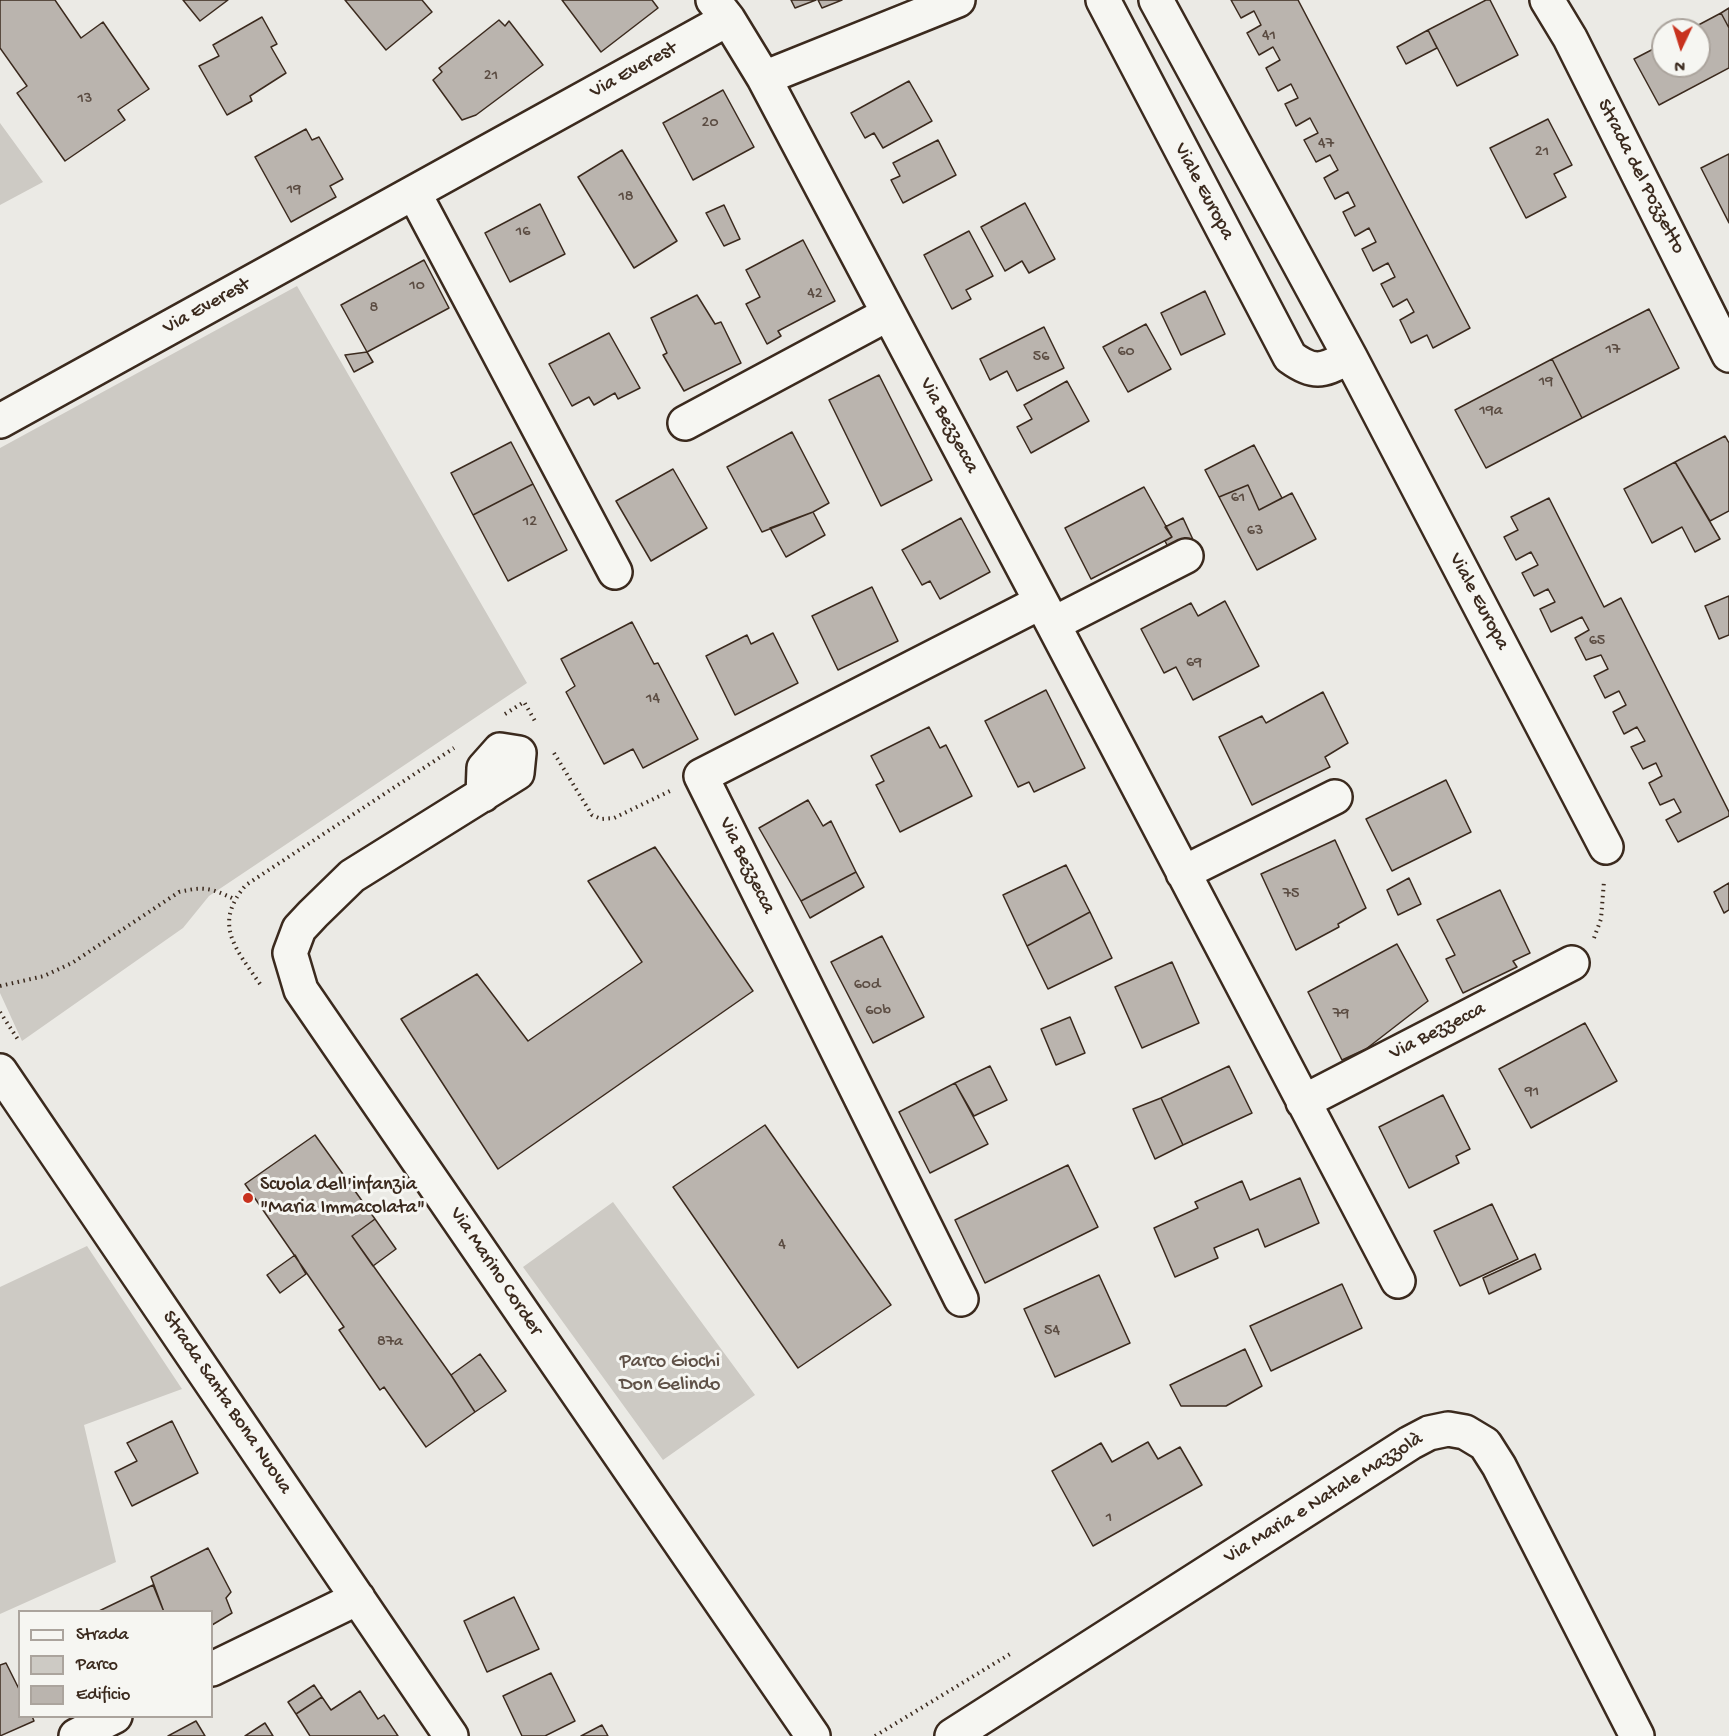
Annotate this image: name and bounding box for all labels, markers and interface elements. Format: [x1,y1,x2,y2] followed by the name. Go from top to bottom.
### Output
[1651,18,1711,78] north arrow
[1262,27,1276,47] house number: 41
[586,37,682,105] street label: Via Everest
[1674,55,1686,74] text: N
[484,67,498,87] house number: 21
[78,90,92,110] house number: 13
[1591,96,1689,258] street label: Strada del Pozzetto
[702,114,718,134] house number: 20
[1318,135,1334,155] house number: 47
[1167,139,1239,245] street label: Viale Europa
[1535,143,1549,163] house number: 21
[287,181,301,201] house number: 19
[618,188,634,208] house number: 18
[516,223,530,243] house number: 16
[159,273,255,341] street label: Via Everest
[409,277,425,297] house number: 10
[807,285,823,305] house number: 42
[370,299,378,319] house number: 8
[1606,341,1620,361] house number: 17
[1117,343,1135,363] house number: 60
[1033,348,1049,368] house number: 56
[1539,373,1553,393] house number: 19
[913,374,983,478] street label: Via Bezzecca
[1479,402,1503,422] house number: 19a
[1231,489,1245,509] house number: 61
[523,513,537,533] house number: 12
[1247,522,1263,542] house number: 63
[1442,549,1514,655] street label: Viale Europa
[1589,632,1605,652] house number: 65
[1186,654,1202,674] house number: 69
[646,690,660,710] house number: 14
[712,814,780,918] street label: Via Bezzecca
[1283,885,1299,905] house number: 75
[854,976,880,996] house number: 60d
[1386,998,1490,1066] street label: Via Bezzecca
[865,1002,891,1022] house number: 60b
[1333,1005,1349,1025] house number: 79
[1525,1083,1539,1103] house number: 91
[260,1174,425,1221] place label: Scuola dell'infanzia "Maria Immacolata"
[241,1191,255,1205] marker: Scuola dell'infanzia "Maria Immacolata"
[443,1203,547,1341] street label: Via Marino Corder
[778,1236,786,1256] house number: 4
[156,1307,296,1499] street label: Strada Santa Bona Nuova
[1044,1322,1060,1342] house number: 54
[377,1333,403,1353] house number: 87a
[620,1351,720,1398] park label: Parco Giochi Don Gelindo
[1220,1428,1428,1570] street label: Via Maria e Natale Mazzolà
[1106,1509,1112,1529] house number: 1
[18,1610,213,1718] legend
[76,1625,129,1646] text: Strada
[76,1655,118,1676] text: Parco
[76,1685,130,1706] text: Edificio

